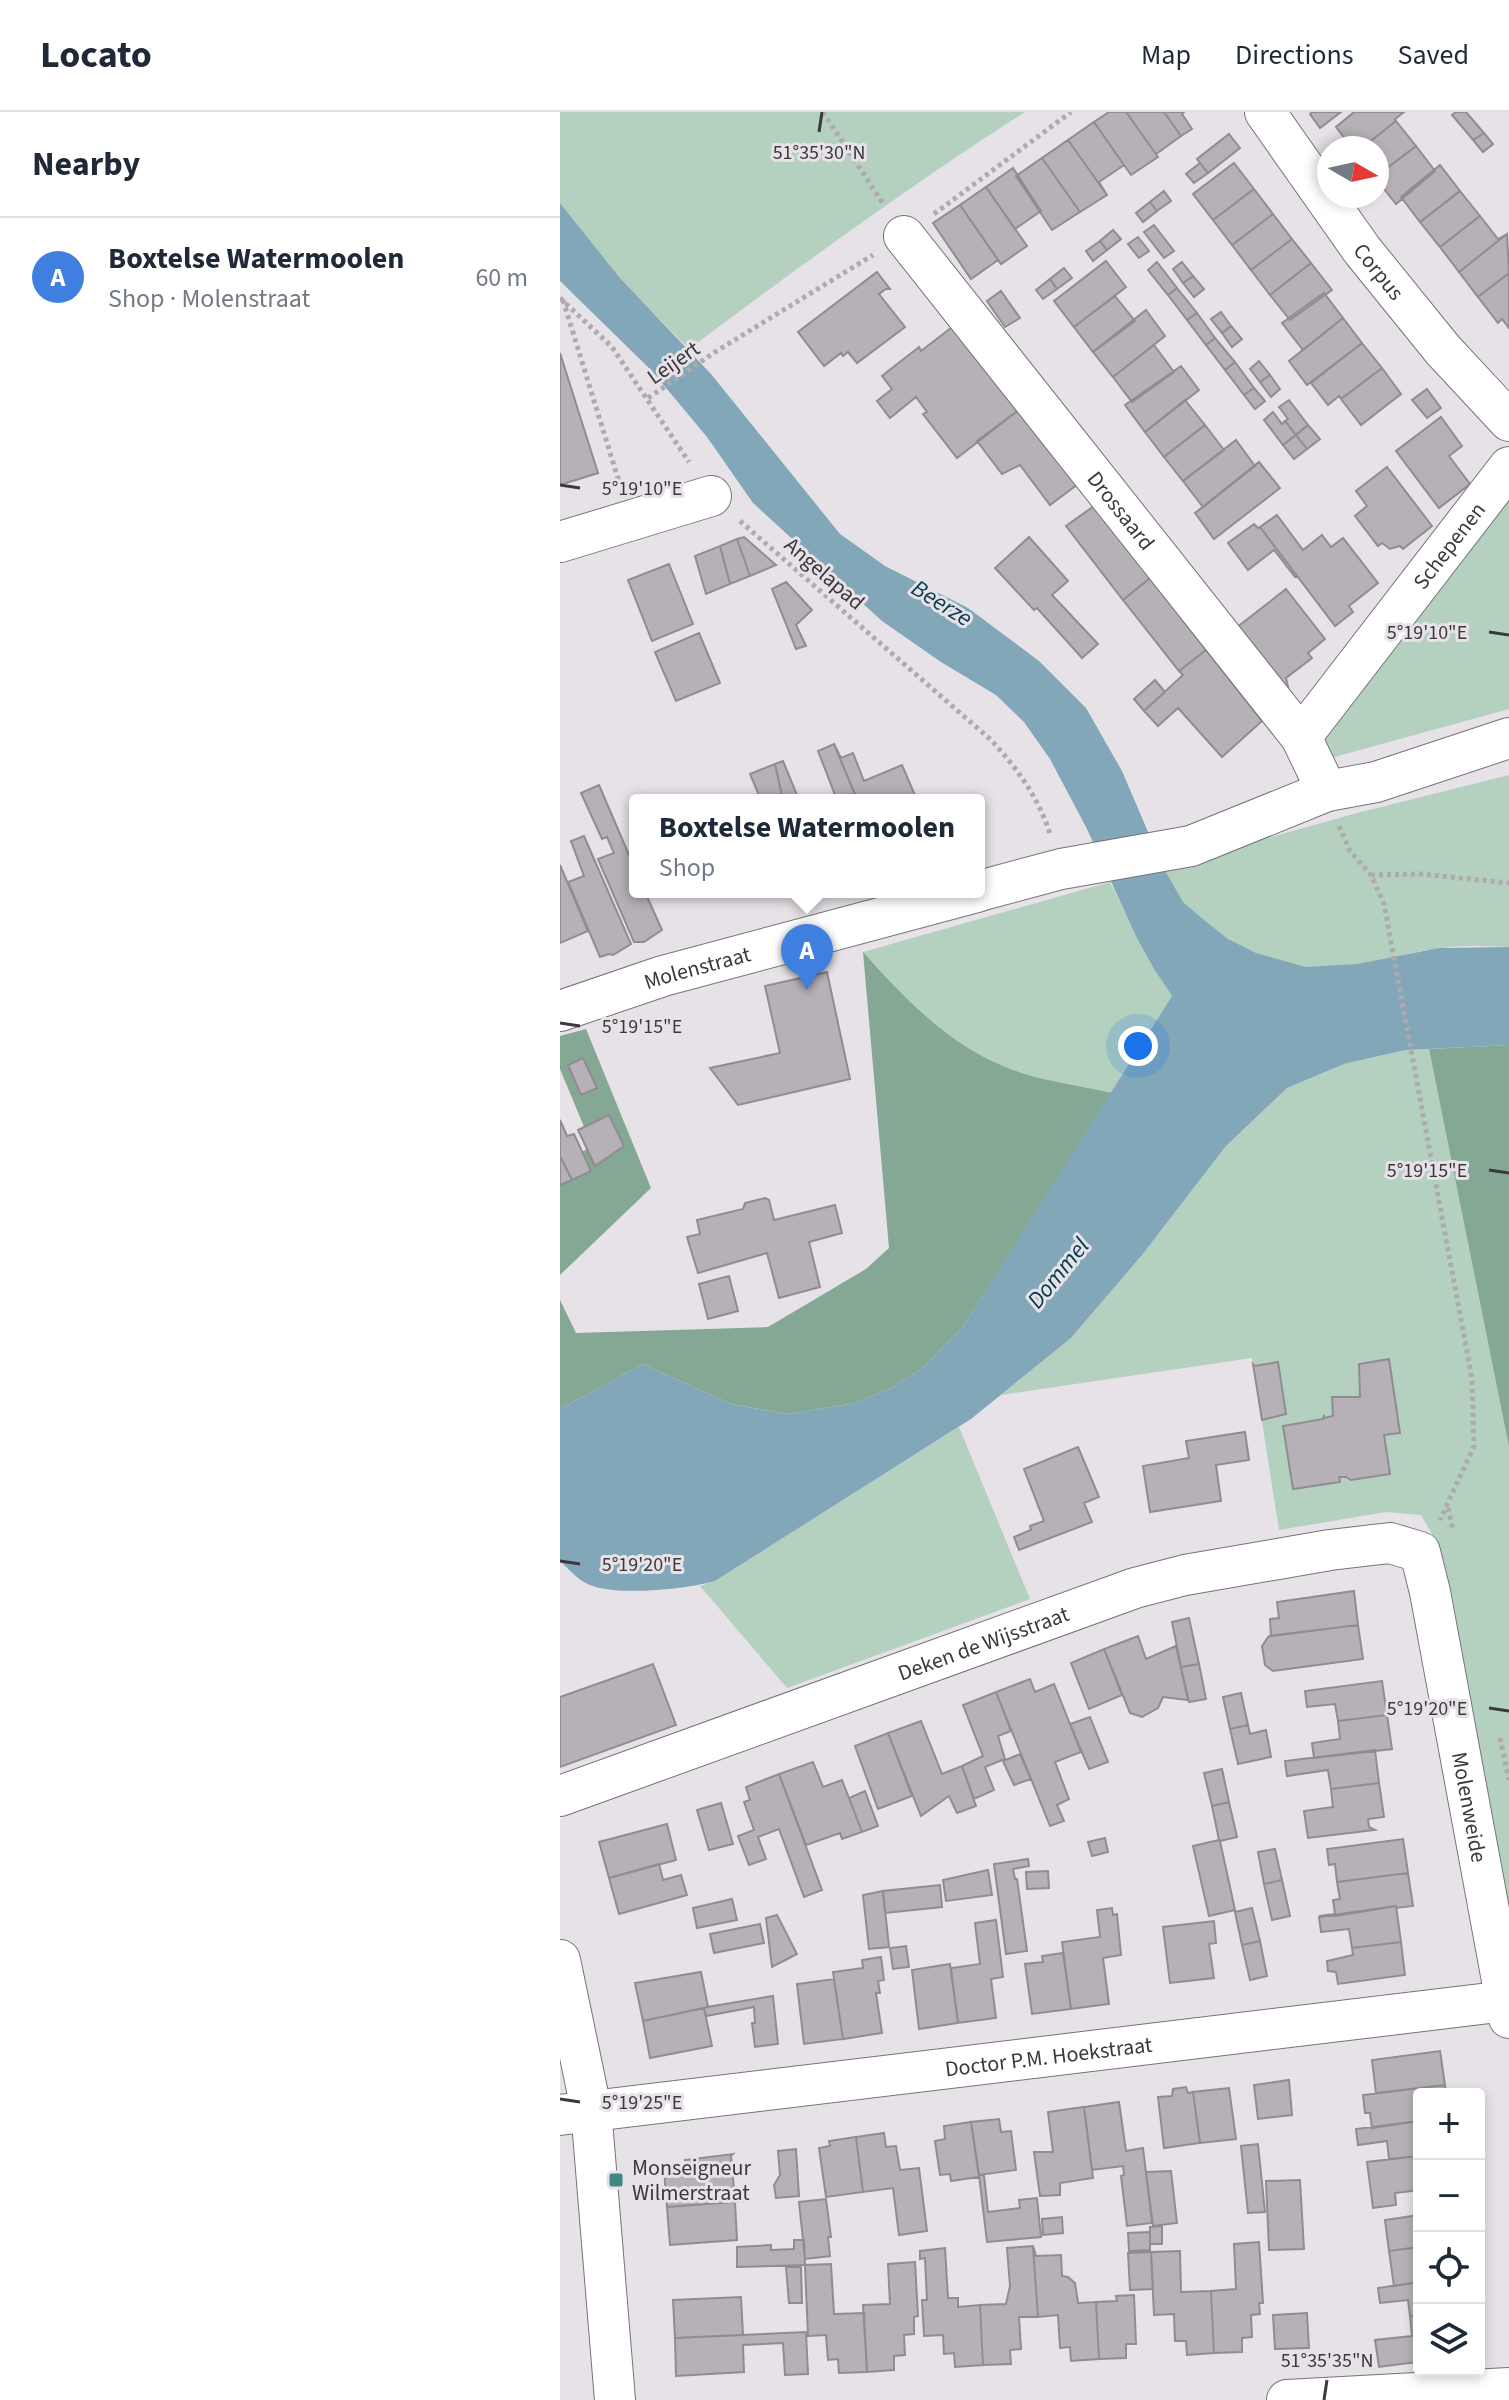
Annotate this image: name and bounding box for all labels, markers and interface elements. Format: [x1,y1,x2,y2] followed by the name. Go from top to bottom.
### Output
[40,28,152,82] text: Locato
[1141,35,1191,75] text: Map
[1235,35,1354,75] text: Directions
[1398,35,1469,75] text: Saved
[1317,136,1389,208] north arrow
[773,139,865,167] text: 51°35'30"N
[32,140,140,189] text: Nearby
[1345,236,1411,307] street label: Corpus
[108,237,404,280] text: Boxtelse Watermoolen
[51,259,65,296] text: A
[475,259,528,296] text: 60 m
[108,280,310,317] text: Shop · Molenstraat
[641,333,707,393] street label: Leijert
[1079,465,1162,557] street label: Drossaard
[602,475,682,503] text: 5°19'10"E
[1405,495,1494,596] street label: Schepenen
[777,530,872,618] street label: Angelapad
[905,571,979,636] water label: Beerze
[1387,619,1467,647] text: 5°19'10"E
[629,794,985,898] popup
[659,806,955,849] text: Boxtelse Watermoolen
[659,849,715,886] text: Shop
[781,924,833,990] pin: A
[640,938,755,998] street label: Molenstraat
[602,1013,682,1041] text: 5°19'15"E
[1118,1026,1158,1066] your location
[1387,1157,1467,1185] text: 5°19'15"E
[1019,1230,1098,1316] water label: Dommel
[602,1551,682,1579] text: 5°19'20"E
[893,1598,1074,1690] street label: Deken de Wijsstraat
[1387,1695,1467,1723] text: 5°19'20"E
[1443,1749,1495,1865] street label: Molenweide
[943,2029,1155,2085] street label: Doctor P.M. Hoekstraat
[1413,2088,1485,2376] map controls
[1413,2088,1485,2160] button: +
[602,2089,682,2117] text: 5°19'25"E
[632,2152,751,2209] place label: Monseigneur Wilmerstraat
[1413,2160,1485,2232] button: −
[607,2171,625,2189] marker: Monseigneur Wilmerstraat
[1413,2232,1485,2304] button: locate
[1413,2304,1485,2376] button: layers
[1281,2347,1373,2375] text: 51°35'35"N

